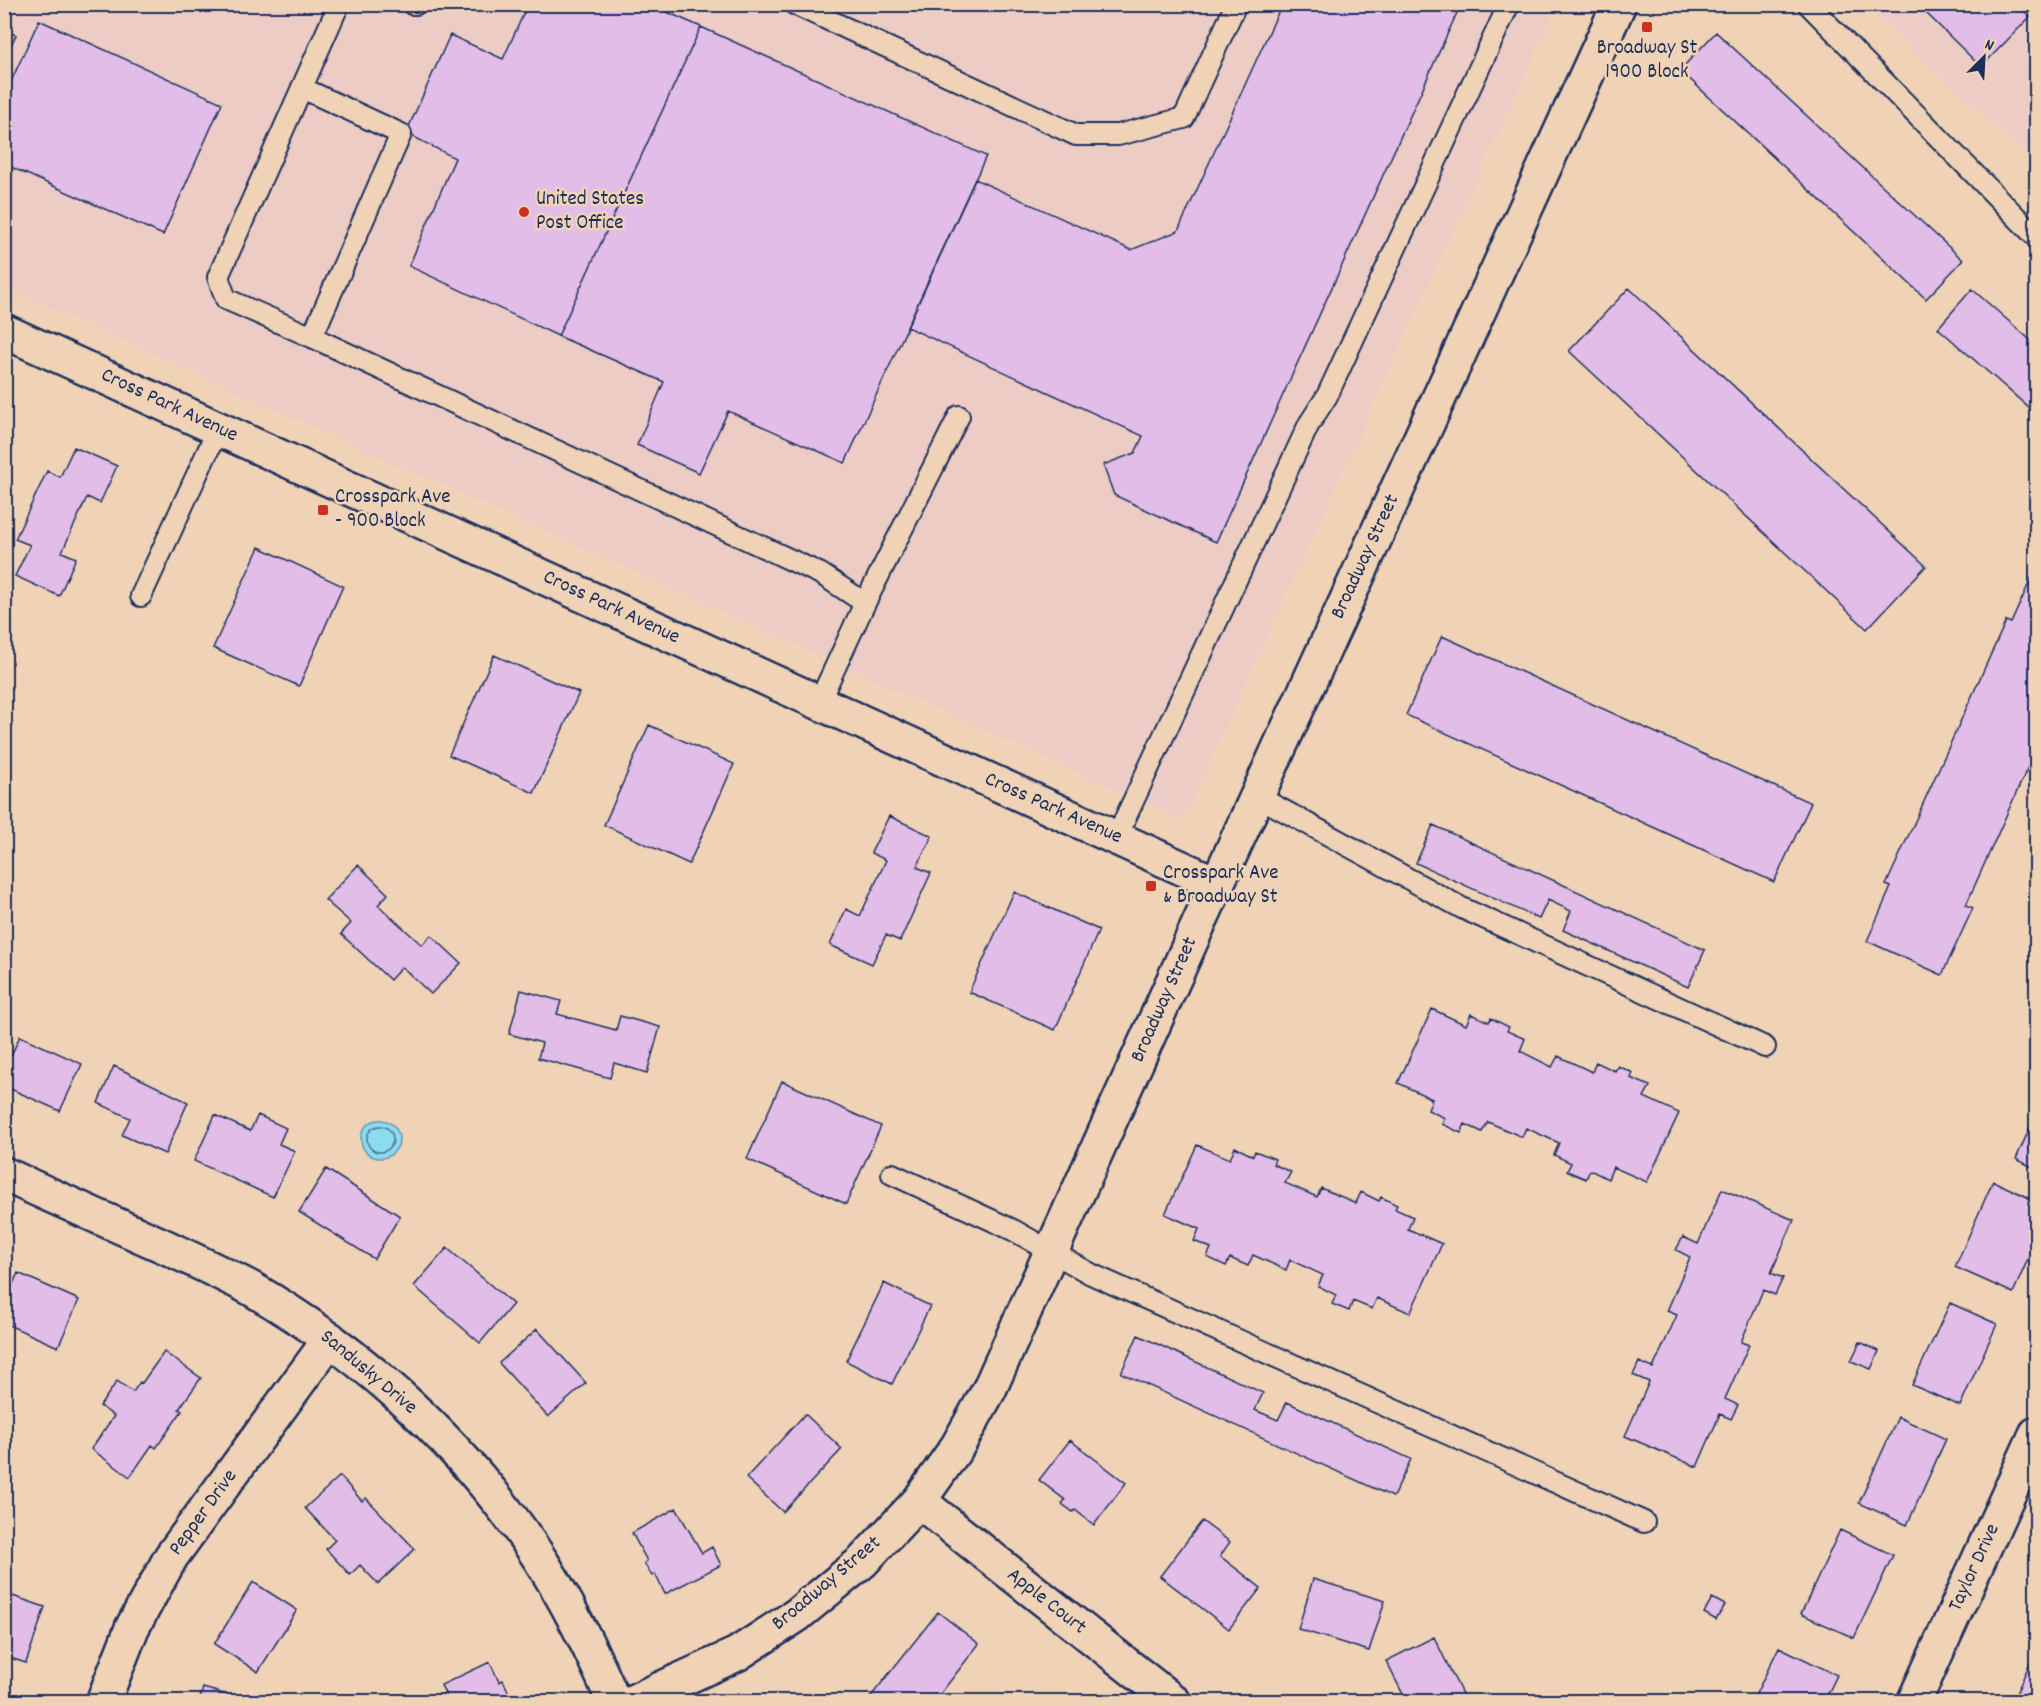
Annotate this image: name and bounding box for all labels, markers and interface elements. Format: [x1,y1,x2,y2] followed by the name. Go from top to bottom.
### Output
[1640,20,1654,34] marker: Broadway St 1900 Block
[1954,27,2014,87] north arrow
[1981,33,1997,58] text: N
[1597,34,1697,88] place label: Broadway St 1900 Block
[536,185,644,239] place label: United States Post Office
[517,205,531,219] marker: United States Post Office
[96,361,242,451] street label: Cross Park Avenue
[335,483,450,537] place label: Crosspark Ave - 900 Block
[1324,489,1408,624] street label: Broadway Street
[316,503,330,517] marker: Crosspark Ave - 900 Block
[538,563,684,653] street label: Cross Park Avenue
[979,765,1127,853] street label: Cross Park Avenue
[1163,859,1278,913] place label: Crosspark Ave & Broadway St
[1144,879,1158,893] marker: Crosspark Ave & Broadway St
[1124,932,1206,1068] street label: Broadway Street
[313,1323,423,1423] street label: Sandusky Drive
[162,1464,246,1562] street label: Pepper Drive
[1942,1519,2008,1617] street label: Taylor Drive
[766,1529,888,1639] street label: Broadway Street
[1000,1561,1093,1643] street label: Apple Court

